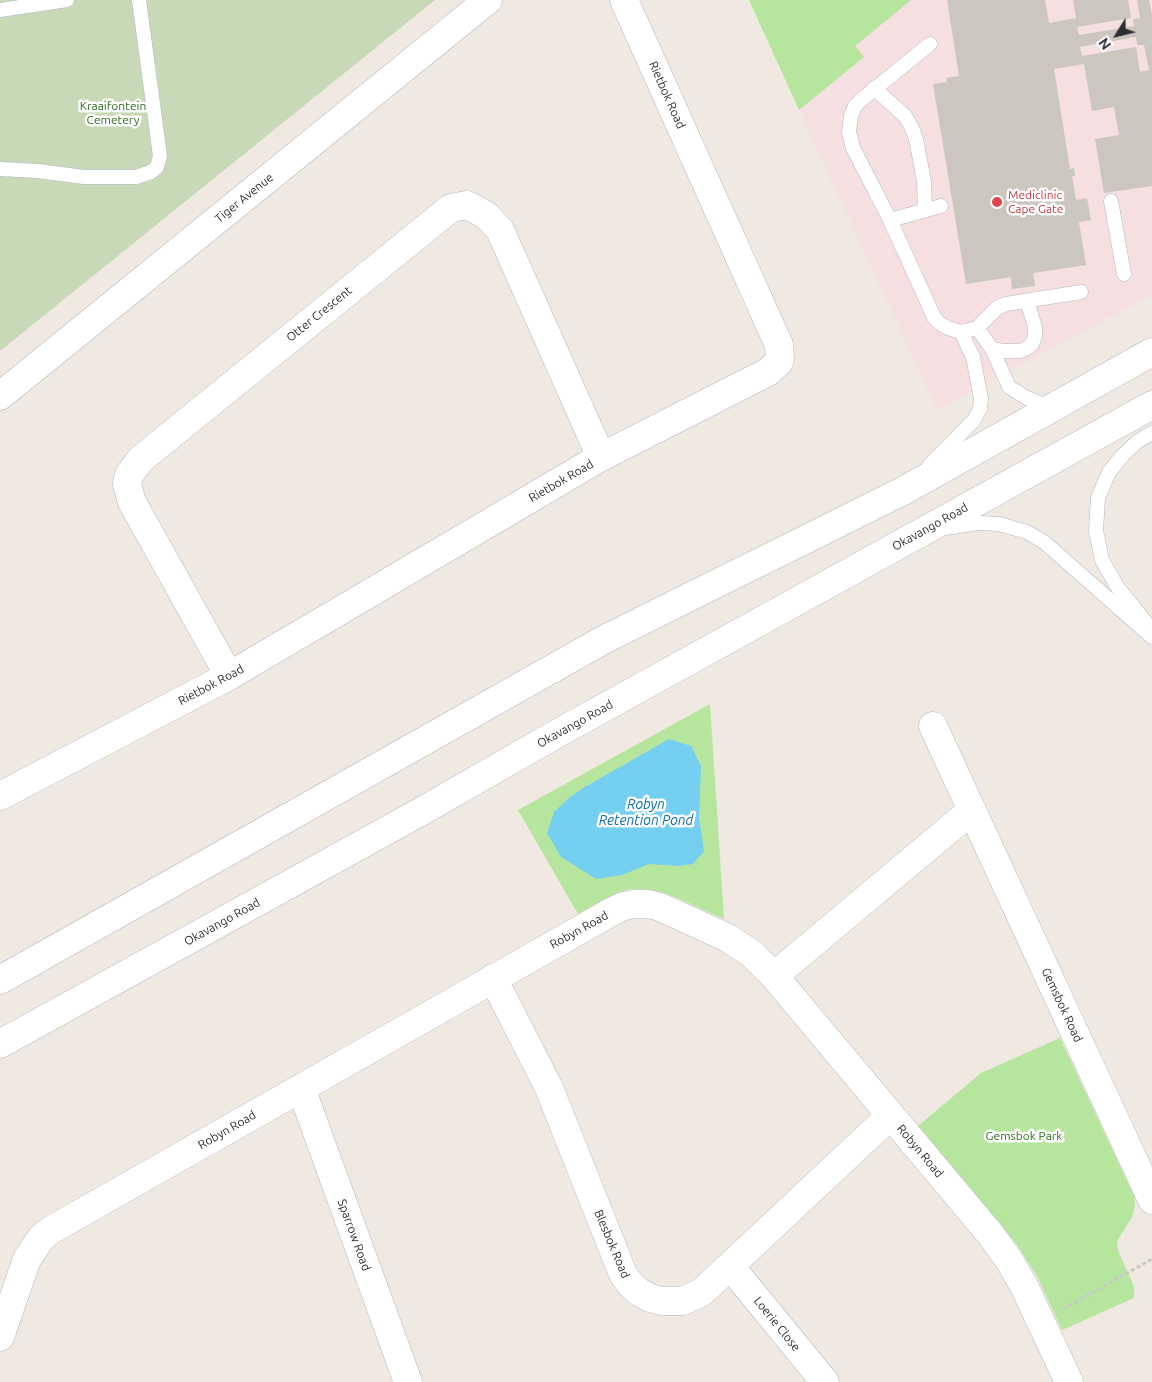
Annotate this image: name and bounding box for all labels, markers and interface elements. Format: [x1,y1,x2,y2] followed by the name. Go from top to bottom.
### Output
[1092,10,1142,60] north arrow
[1095,35,1114,53] text: N
[646,59,688,131] street label: Rietbok Road
[80,99,146,127] park label: Kraaifontein Cemetery
[212,170,276,226] street label: Tiger Avenue
[1008,188,1063,216] place label: Mediclinic Cape Gate
[990,195,1004,209] marker: Mediclinic Cape Gate
[283,283,355,345] street label: Otter Crescent
[526,457,596,505] street label: Rietbok Road
[889,500,971,554] street label: Okavango Road
[176,662,246,708] street label: Rietbok Road
[534,697,616,751] street label: Okavango Road
[599,796,693,829] water label: Robyn Retention Pond
[181,895,263,949] street label: Okavango Road
[547,908,611,952] street label: Robyn Road
[1038,965,1086,1045] street label: Gemsbok Road
[195,1108,259,1152] street label: Robyn Road
[894,1122,946,1180] street label: Robyn Road
[986,1129,1062,1143] park label: Gemsbok Park
[334,1197,374,1273] street label: Sparrow Road
[591,1208,633,1280] street label: Blesbok Road
[751,1294,803,1354] street label: Loerie Close

